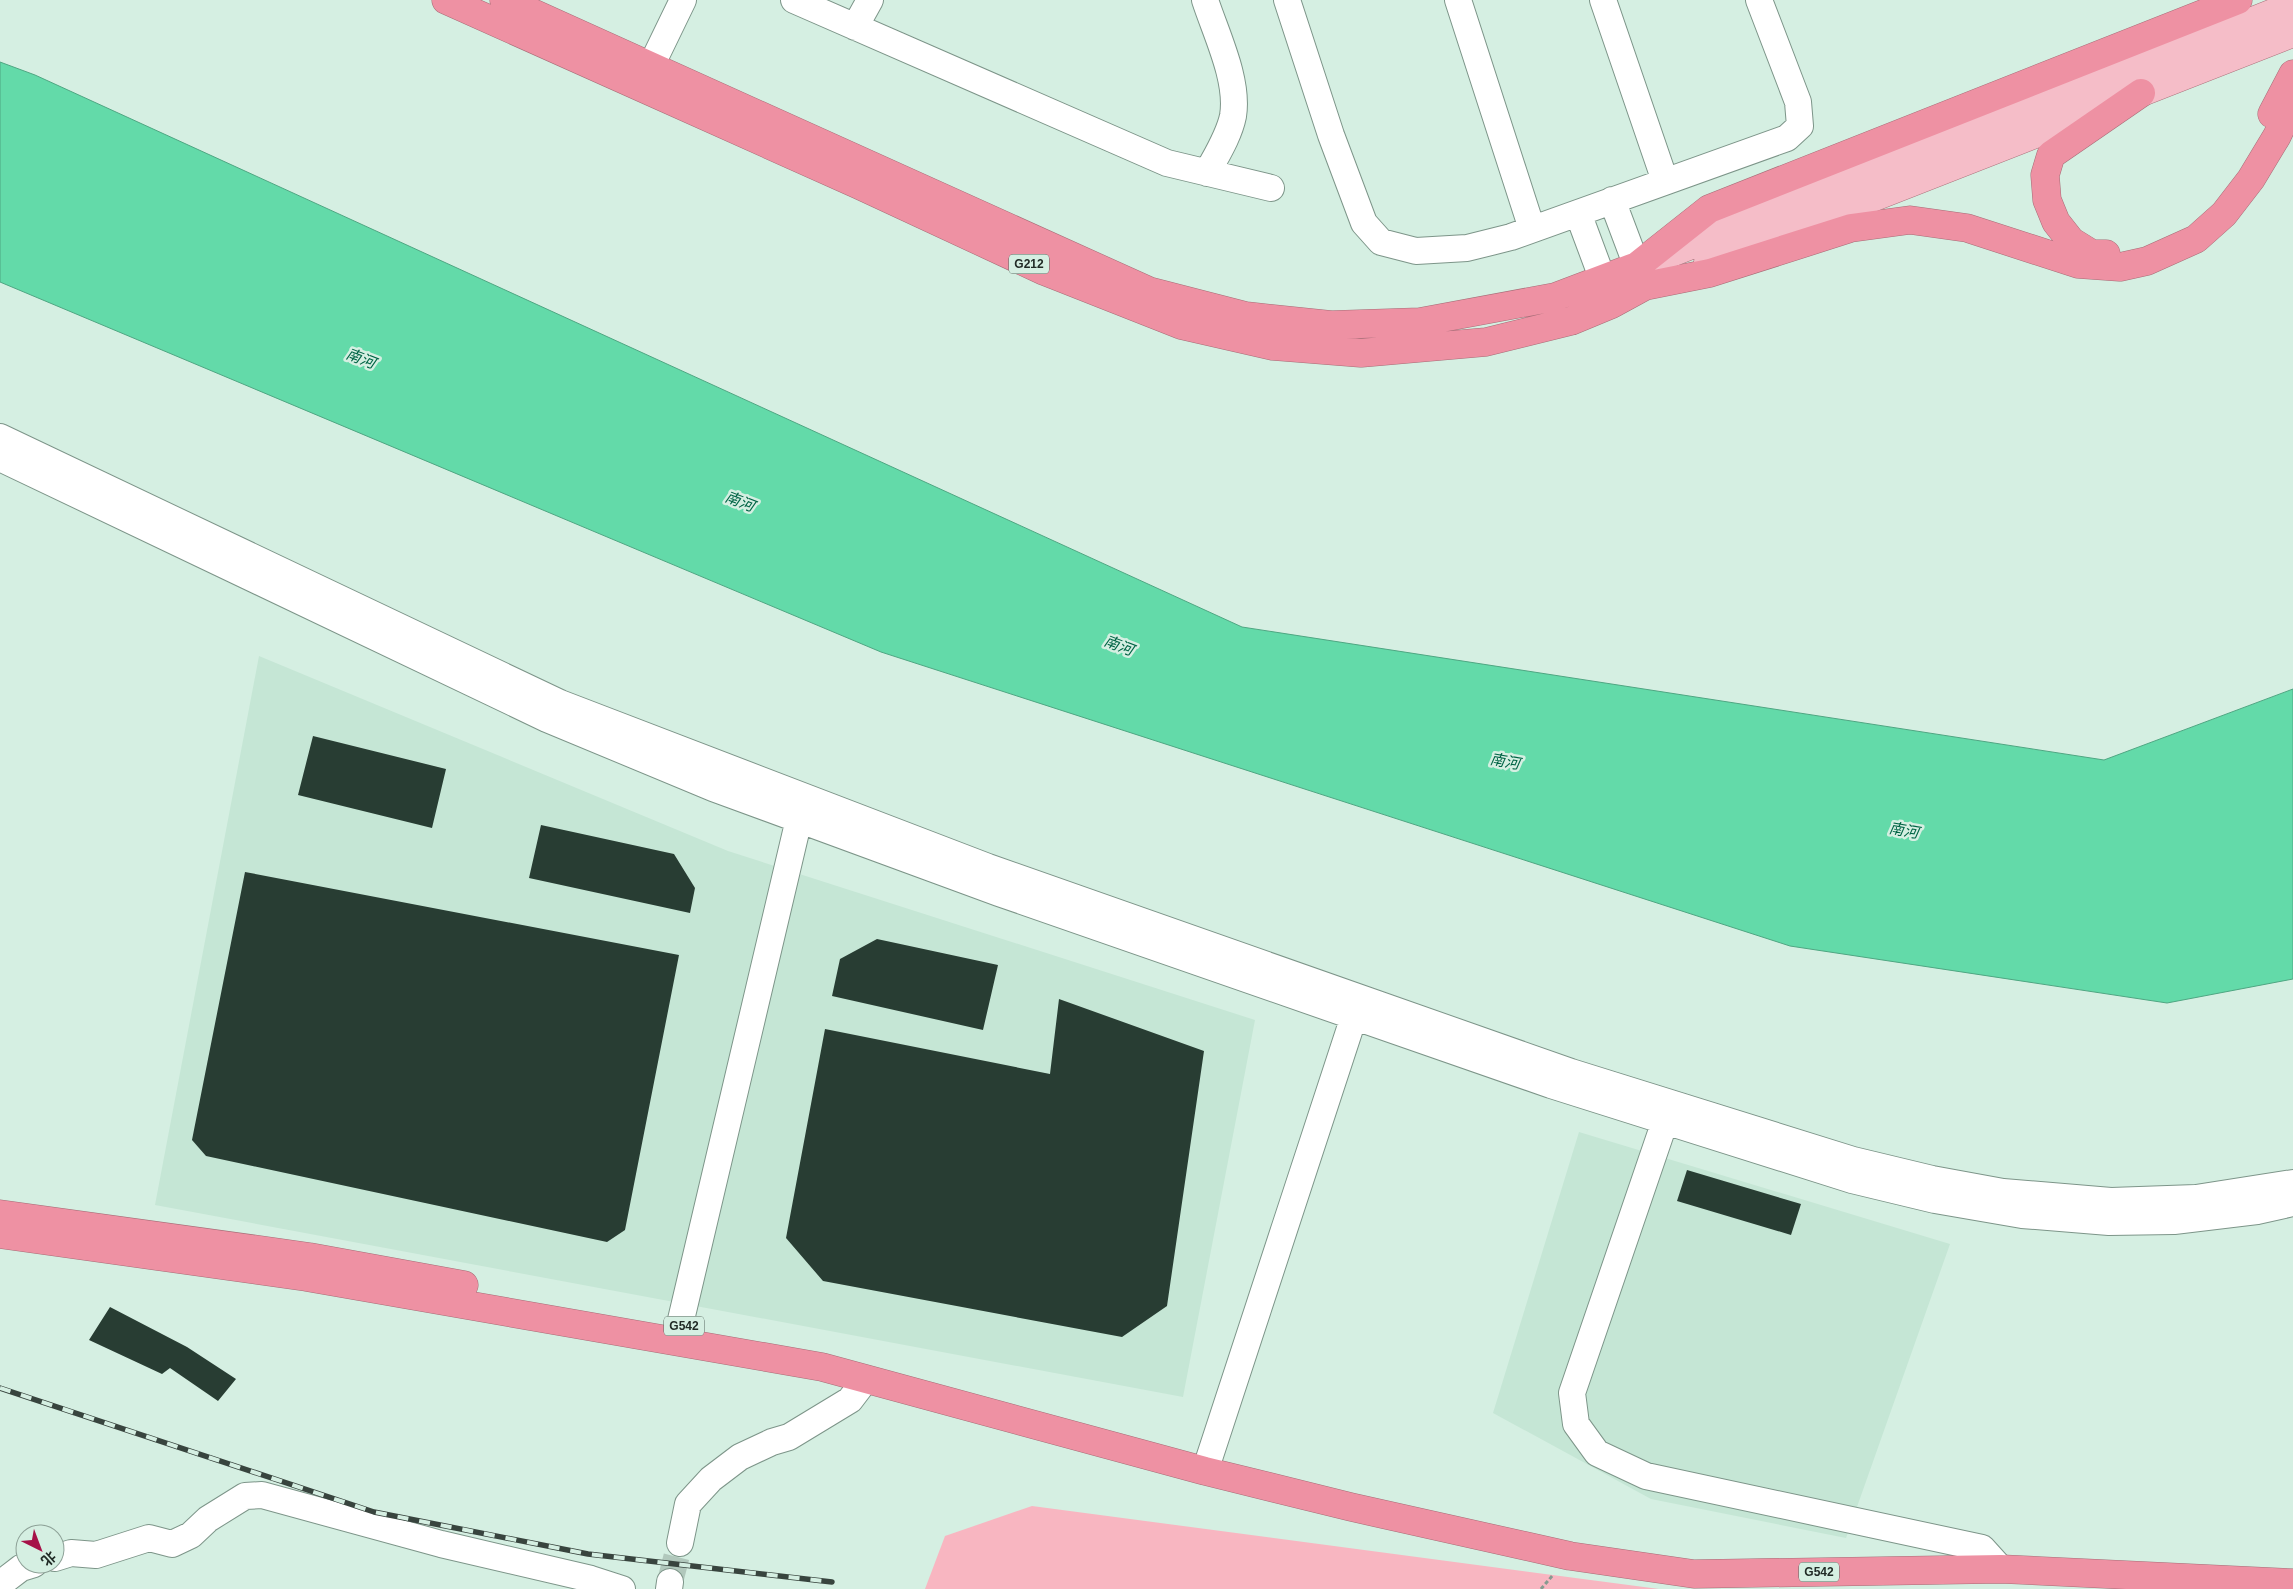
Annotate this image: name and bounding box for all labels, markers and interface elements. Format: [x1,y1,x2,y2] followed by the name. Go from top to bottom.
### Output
[1009,254,1049,274] road number: G212
[344,345,381,372] water label: 南河
[723,488,760,515] water label: 南河
[1102,632,1139,659] water label: 南河
[1489,750,1524,772] water label: 南河
[1888,819,1923,841] water label: 南河
[664,1316,704,1335] road number: G542
[15,1524,65,1574] north arrow
[38,1548,59,1569] text: 北
[1799,1562,1839,1581] road number: G542

